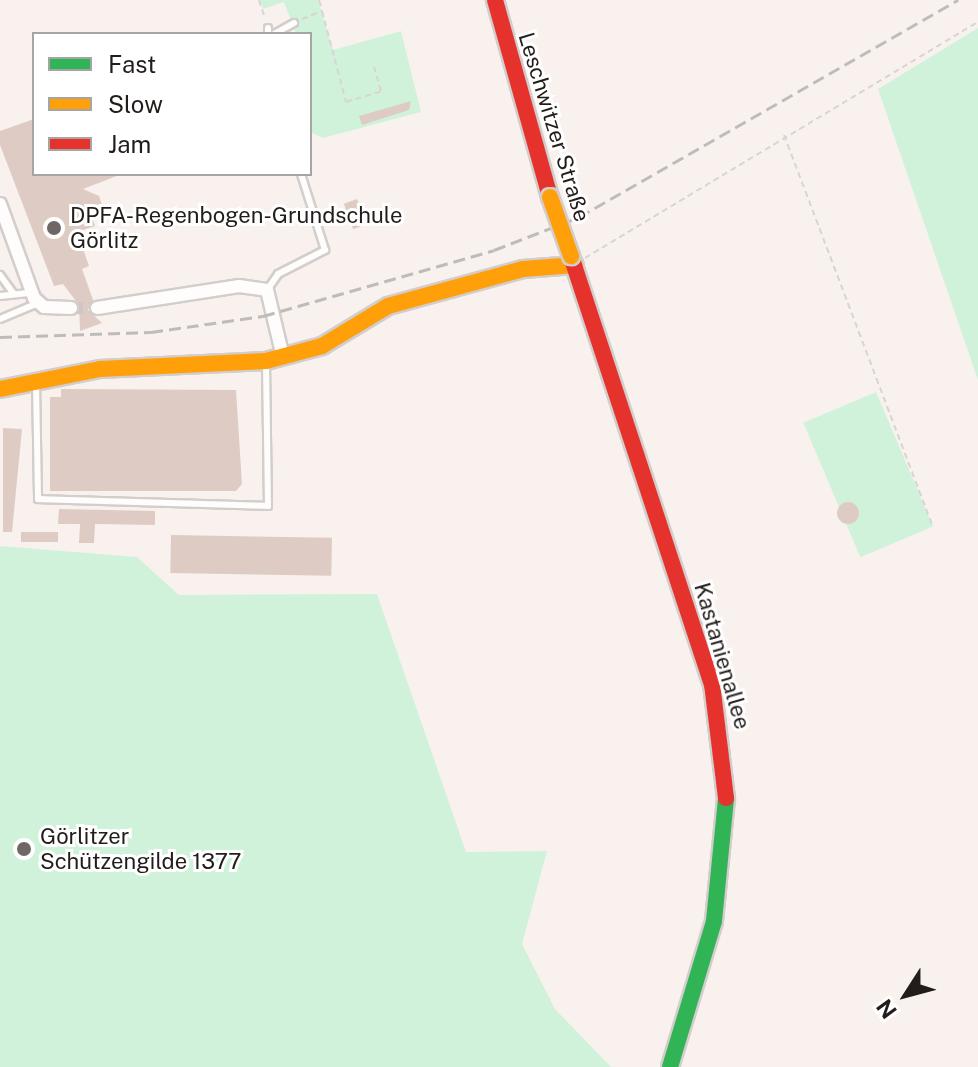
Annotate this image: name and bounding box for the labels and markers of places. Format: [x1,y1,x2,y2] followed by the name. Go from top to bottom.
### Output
[70,202,402,254] place label: DPFA-Regenbogen-Grundschule Görlitz
[45,219,63,237] marker: DPFA-Regenbogen-Grundschule Görlitz
[40,823,242,874] place label: Görlitzer Schützengilde 1377
[15,840,33,858] marker: Görlitzer Schützengilde 1377

